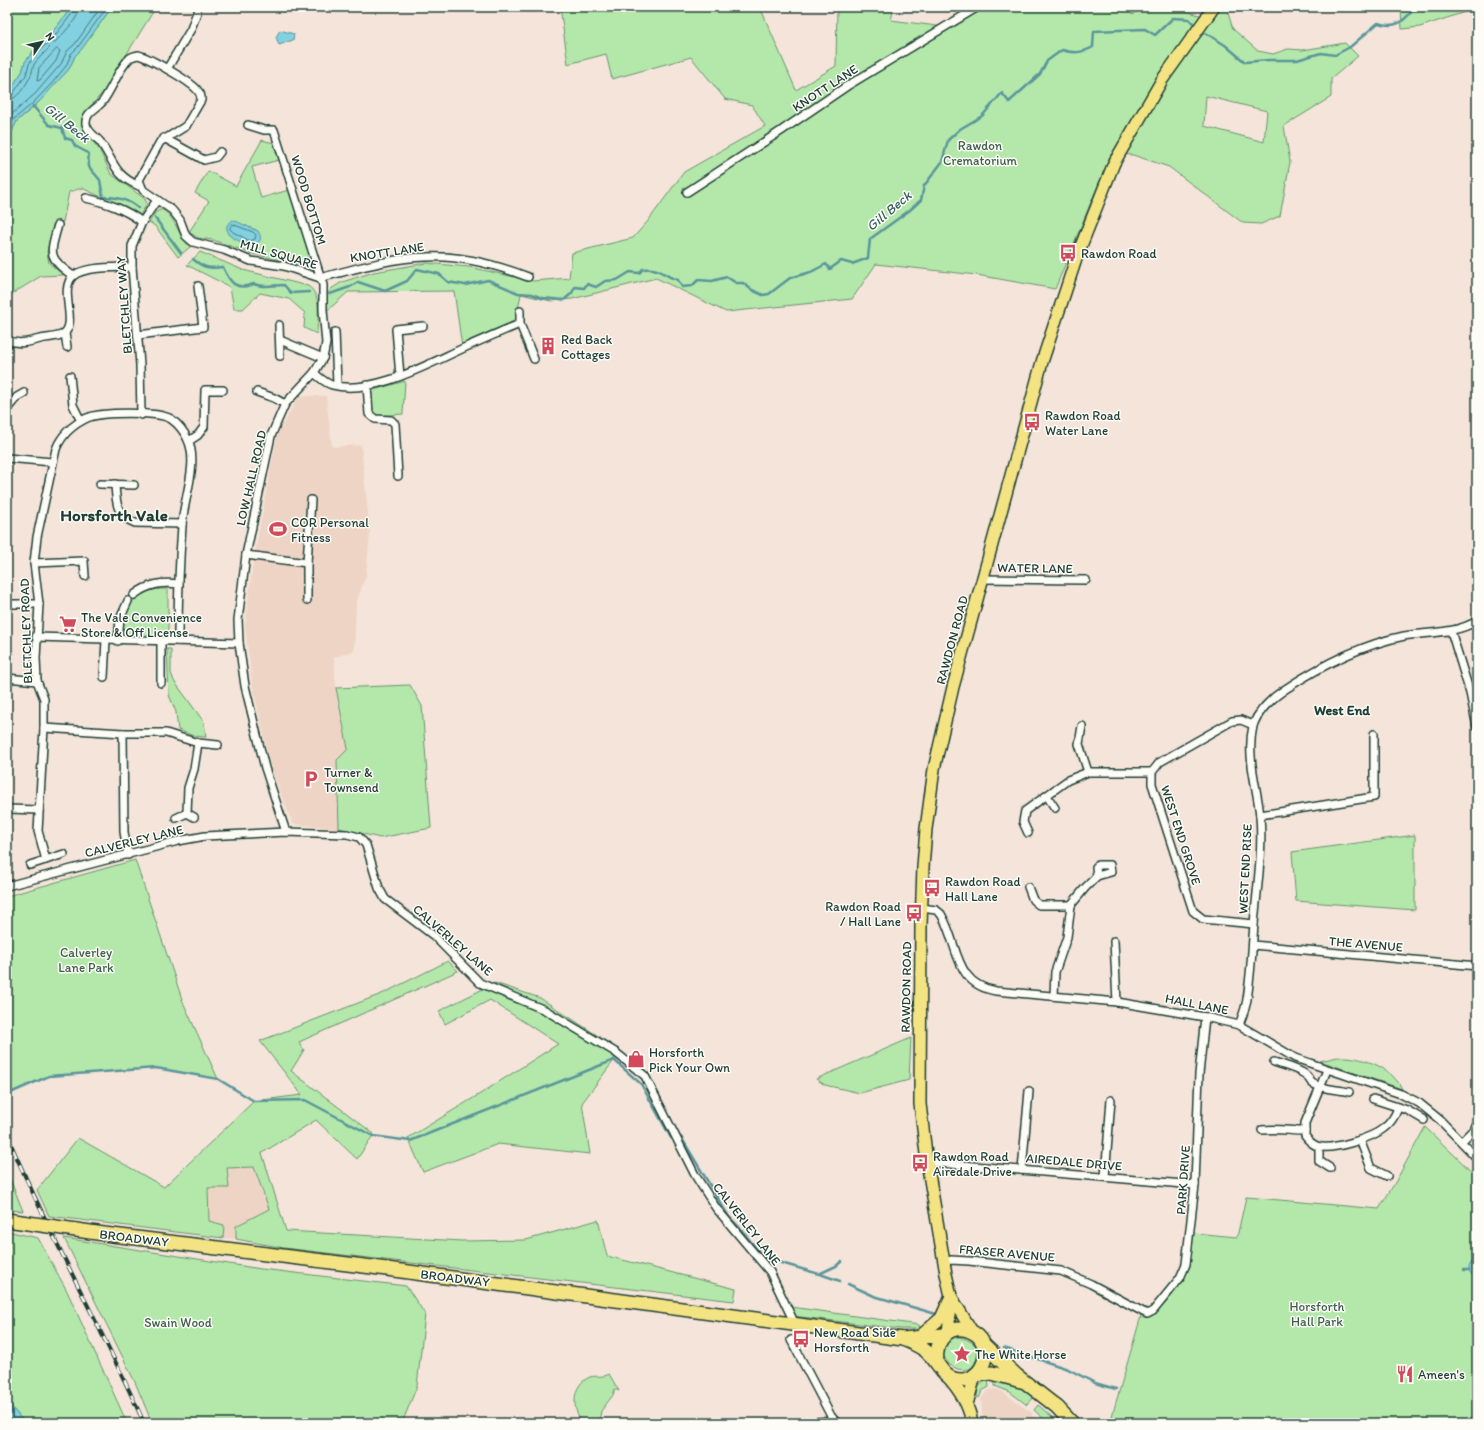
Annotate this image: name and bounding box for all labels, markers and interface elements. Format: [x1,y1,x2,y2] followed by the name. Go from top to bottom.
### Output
[22,22,62,62] north arrow
[42,30,57,43] text: N
[790,61,860,115] street label: KNOTT LANE
[41,100,94,147] water label: Gill Beck
[943,138,1018,168] park label: Rawdon Crematorium
[288,153,330,247] street label: WOOD BOTTOM
[863,187,916,235] water label: Gill Beck
[238,236,320,272] street label: MILL SQUARE
[349,239,425,265] street label: KNOTT LANE
[1058,243,1078,263] bus stop icon: Rawdon Road
[1081,246,1157,261] place label: Rawdon Road
[113,255,135,354] street label: BLETCHLEY WAY
[561,332,613,362] place label: Red Back Cottages
[538,336,558,356] building icon: Red Back Cottages
[1045,408,1121,438] place label: Rawdon Road Water Lane
[1022,412,1042,432] bus stop icon: Rawdon Road Water Lane
[233,428,269,527] street label: LOW HALL ROAD
[60,505,168,525] district label: Horsforth Vale
[291,515,369,545] place label: COR Personal Fitness
[268,519,288,539] sports icon: COR Personal Fitness
[997,560,1073,576] street label: WATER LANE
[17,578,35,684] street label: BLETCHLEY ROAD
[933,594,971,686] street label: RAWDON ROAD
[81,610,202,640] place label: The Vale Convenience Store & Off License
[58,614,78,634] supermarket icon: The Vale Convenience Store & Off License
[1314,702,1370,719] district label: West End
[324,765,379,795] place label: Turner & Townsend
[301,769,321,789] parking icon: Turner & Townsend
[1158,783,1204,887] street label: WEST END GROVE
[83,821,185,861] street label: CALVERLEY LANE
[1235,823,1255,915] street label: WEST END RISE
[945,874,1021,904] place label: Rawdon Road Hall Lane
[922,878,942,898] bus stop icon: Rawdon Road Hall Lane
[825,899,901,929] place label: Rawdon Road / Hall Lane
[410,901,496,979] street label: CALVERLEY LANE
[904,903,924,923] bus stop icon: Rawdon Road / Hall Lane
[1328,933,1404,955] street label: THE AVENUE
[898,941,914,1033] street label: RAWDON ROAD
[58,945,114,975] park label: Calverley Lane Park
[1164,991,1230,1017] street label: HALL LANE
[649,1045,730,1075] place label: Horsforth Pick Your Own
[626,1049,646,1069] shop icon: Horsforth Pick Your Own
[1173,1145,1193,1215] street label: PARK DRIVE
[933,1149,1012,1179] place label: Rawdon Road Airedale Drive
[1025,1150,1123,1174] street label: AIREDALE DRIVE
[910,1153,930,1173] bus stop icon: Rawdon Road Airedale Drive
[710,1180,784,1268] street label: CALVERLEY LANE
[99,1226,170,1250] street label: BROADWAY
[958,1241,1056,1265] street label: FRASER AVENUE
[420,1266,491,1290] street label: BROADWAY
[1289,1299,1345,1329] park label: Horsforth Hall Park
[144,1315,212,1330] park label: Swain Wood
[814,1325,896,1355] place label: New Road Side Horsforth
[791,1329,811,1349] bus stop icon: New Road Side Horsforth
[952,1344,972,1364] place icon: The White Horse
[975,1347,1066,1362] place label: The White Horse
[1395,1364,1415,1384] restaurant icon: Ameen's
[1418,1367,1465,1382] place label: Ameen's

